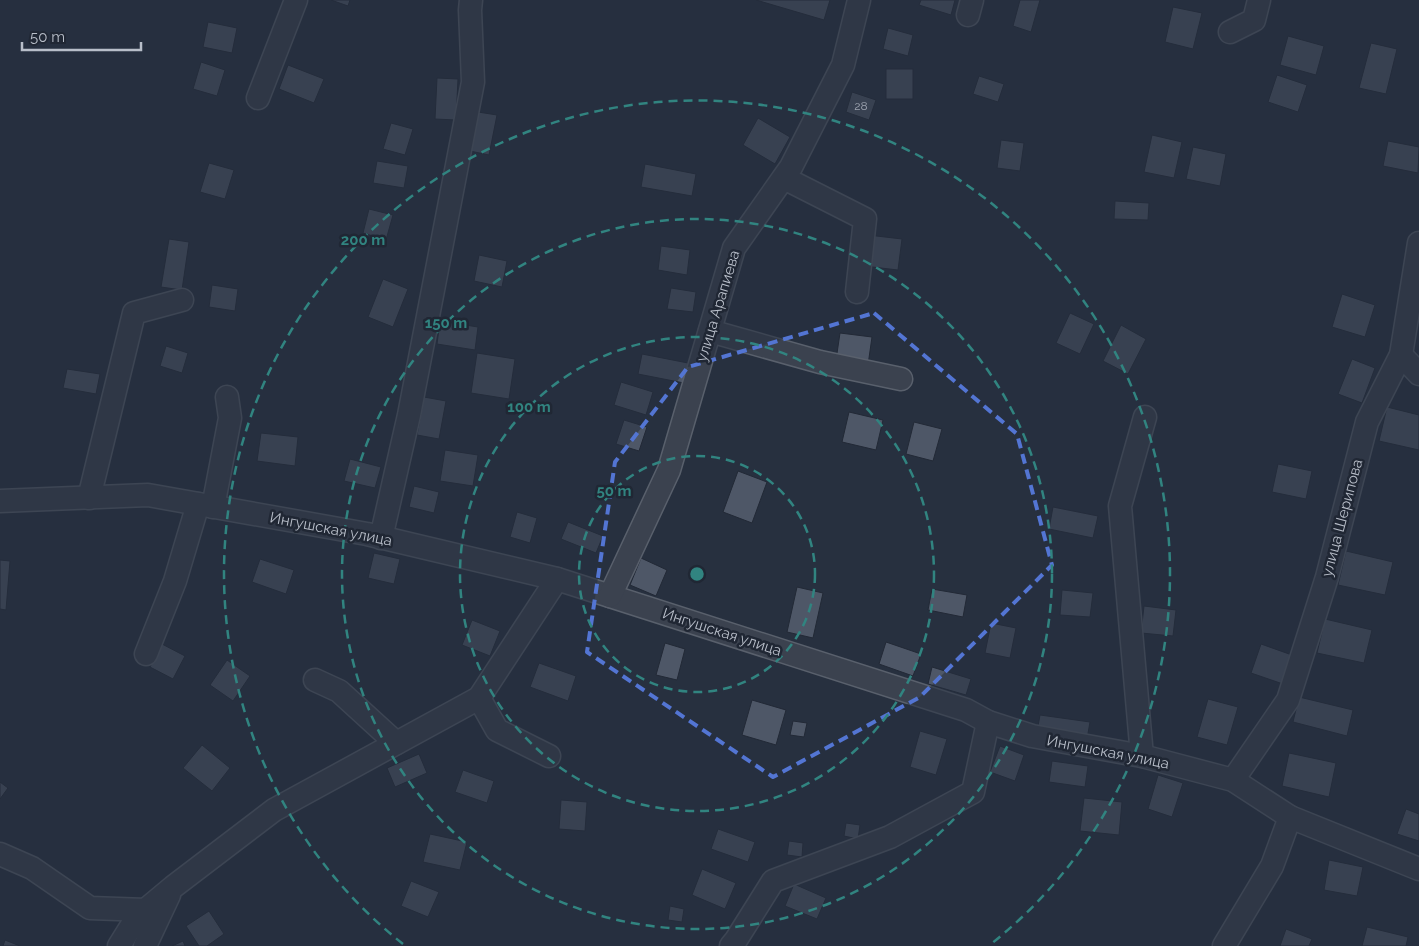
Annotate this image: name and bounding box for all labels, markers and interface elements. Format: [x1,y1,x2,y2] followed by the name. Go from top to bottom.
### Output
[22,20,141,52] scale bar
[30,28,65,46] text: 50 m
[854,99,868,113] house number: 28
[341,231,385,249] text: 200 m
[692,248,744,364] street label: улица Арапиева
[425,314,467,332] text: 150 m
[507,398,551,416] text: 100 m
[1318,457,1366,579] street label: улица Шерипова
[596,482,632,500] text: 50 m
[268,508,394,550] street label: Ингушская улица
[688,565,706,583] centre of rings
[660,604,784,660] street label: Ингушская улица
[1045,731,1171,773] street label: Ингушская улица

